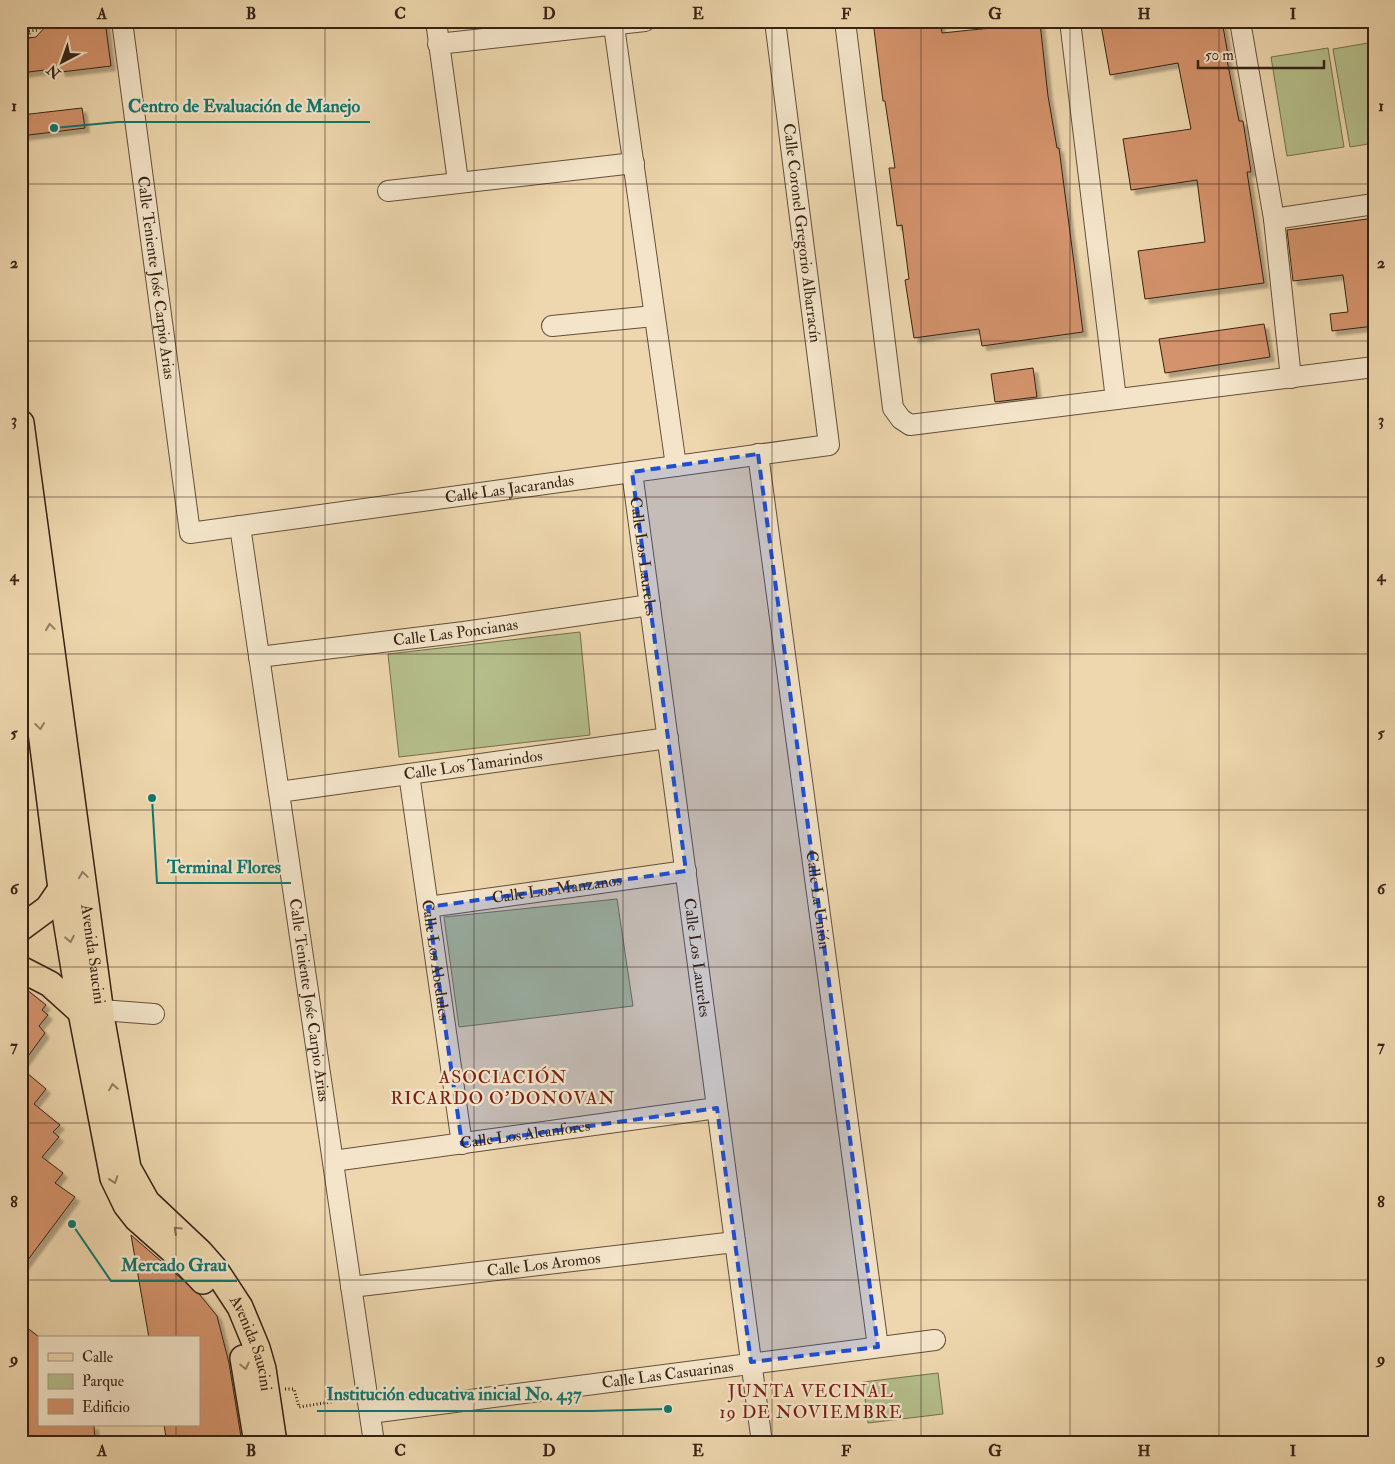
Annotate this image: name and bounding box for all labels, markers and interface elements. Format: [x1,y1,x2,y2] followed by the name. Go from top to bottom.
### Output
[96,4,108,24] text: A
[246,4,256,24] text: B
[394,4,406,24] text: C
[542,4,556,24] text: D
[692,4,704,24] text: E
[841,4,851,24] text: F
[988,4,1002,24] text: G
[1137,4,1151,24] text: H
[1290,4,1297,24] text: I
[38,38,88,88] north arrow
[1198,38,1324,70] scale bar
[1205,46,1234,65] text: 50 m
[43,61,65,83] text: N
[118,89,370,122] callout: Centro de Evaluación de Manejo
[128,95,360,118] text: Centro de Evaluación de Manejo
[11,96,17,116] text: 1
[1378,96,1384,116] text: 1
[779,122,825,344] street label: Calle Coronel Gregorio Albarracín
[133,175,180,381] street label: Calle Teniente Jośe Carpio Arias
[10,253,18,273] text: 2
[1377,253,1385,273] text: 2
[11,410,17,430] text: 3
[1378,410,1384,430] text: 3
[444,470,575,508] street label: Calle Las Jacarandas
[625,495,661,617] street label: Calle Los Laureles
[9,566,20,586] text: 4
[1376,566,1387,586] text: 4
[392,614,519,651] street label: Calle Las Poncianas
[46,622,56,631] one-way arrow
[34,722,44,731] one-way arrow
[10,723,18,743] text: 5
[1377,723,1385,743] text: 5
[402,746,544,785] street label: Calle Los Tamarindos
[801,849,834,951] street label: Calle La Unión
[157,850,291,883] callout: Terminal Flores
[166,856,281,879] text: Terminal Flores
[78,870,89,878] one-way arrow
[491,870,623,908] street label: Calle Los Manzanos
[10,879,20,899] text: 6
[1377,879,1387,899] text: 6
[285,897,334,1103] street label: Calle Teniente Jośe Carpio Arias
[679,897,715,1018] street label: Calle Los Laureles
[417,898,454,1022] street label: Calle Los Abedules
[76,902,110,1005] street label: Avenida Saucini
[65,934,75,943] one-way arrow
[10,1036,18,1056] text: 7
[1377,1036,1385,1056] text: 7
[390,1066,616,1110] district label: ASOCIACIÓN RICARDO O'DONOVAN
[109,1083,119,1091] one-way arrow
[459,1116,591,1153] street label: Calle Los Alcanfores
[109,1175,119,1184] one-way arrow
[10,1192,18,1212] text: 8
[1377,1192,1385,1212] text: 8
[174,1227,183,1236] one-way arrow
[111,1248,237,1281] callout: Mercado Grau
[486,1248,601,1281] street label: Calle Los Aromos
[120,1254,228,1277] text: Mercado Grau
[225,1291,276,1393] street label: Avenida Saucini
[38,1336,200,1426] legend
[82,1348,113,1367] text: Calle
[8,1349,18,1369] text: 9
[1375,1349,1385,1369] text: 9
[600,1356,735,1393] street label: Calle Las Casuarinas
[239,1362,250,1371] one-way arrow
[82,1372,124,1391] text: Parque
[317,1378,592,1411] callout: Institución educativa inicial No. 437
[719,1380,903,1424] district label: JUNTA VECINAL 19 DE NOVIEMBRE
[326,1383,582,1406] text: Institución educativa inicial No. 437
[82,1398,130,1417] text: Edificio
[96,1441,108,1461] text: A
[246,1441,256,1461] text: B
[394,1441,406,1461] text: C
[542,1441,556,1461] text: D
[692,1441,704,1461] text: E
[841,1441,851,1461] text: F
[988,1441,1002,1461] text: G
[1137,1441,1151,1461] text: H
[1290,1441,1297,1461] text: I

